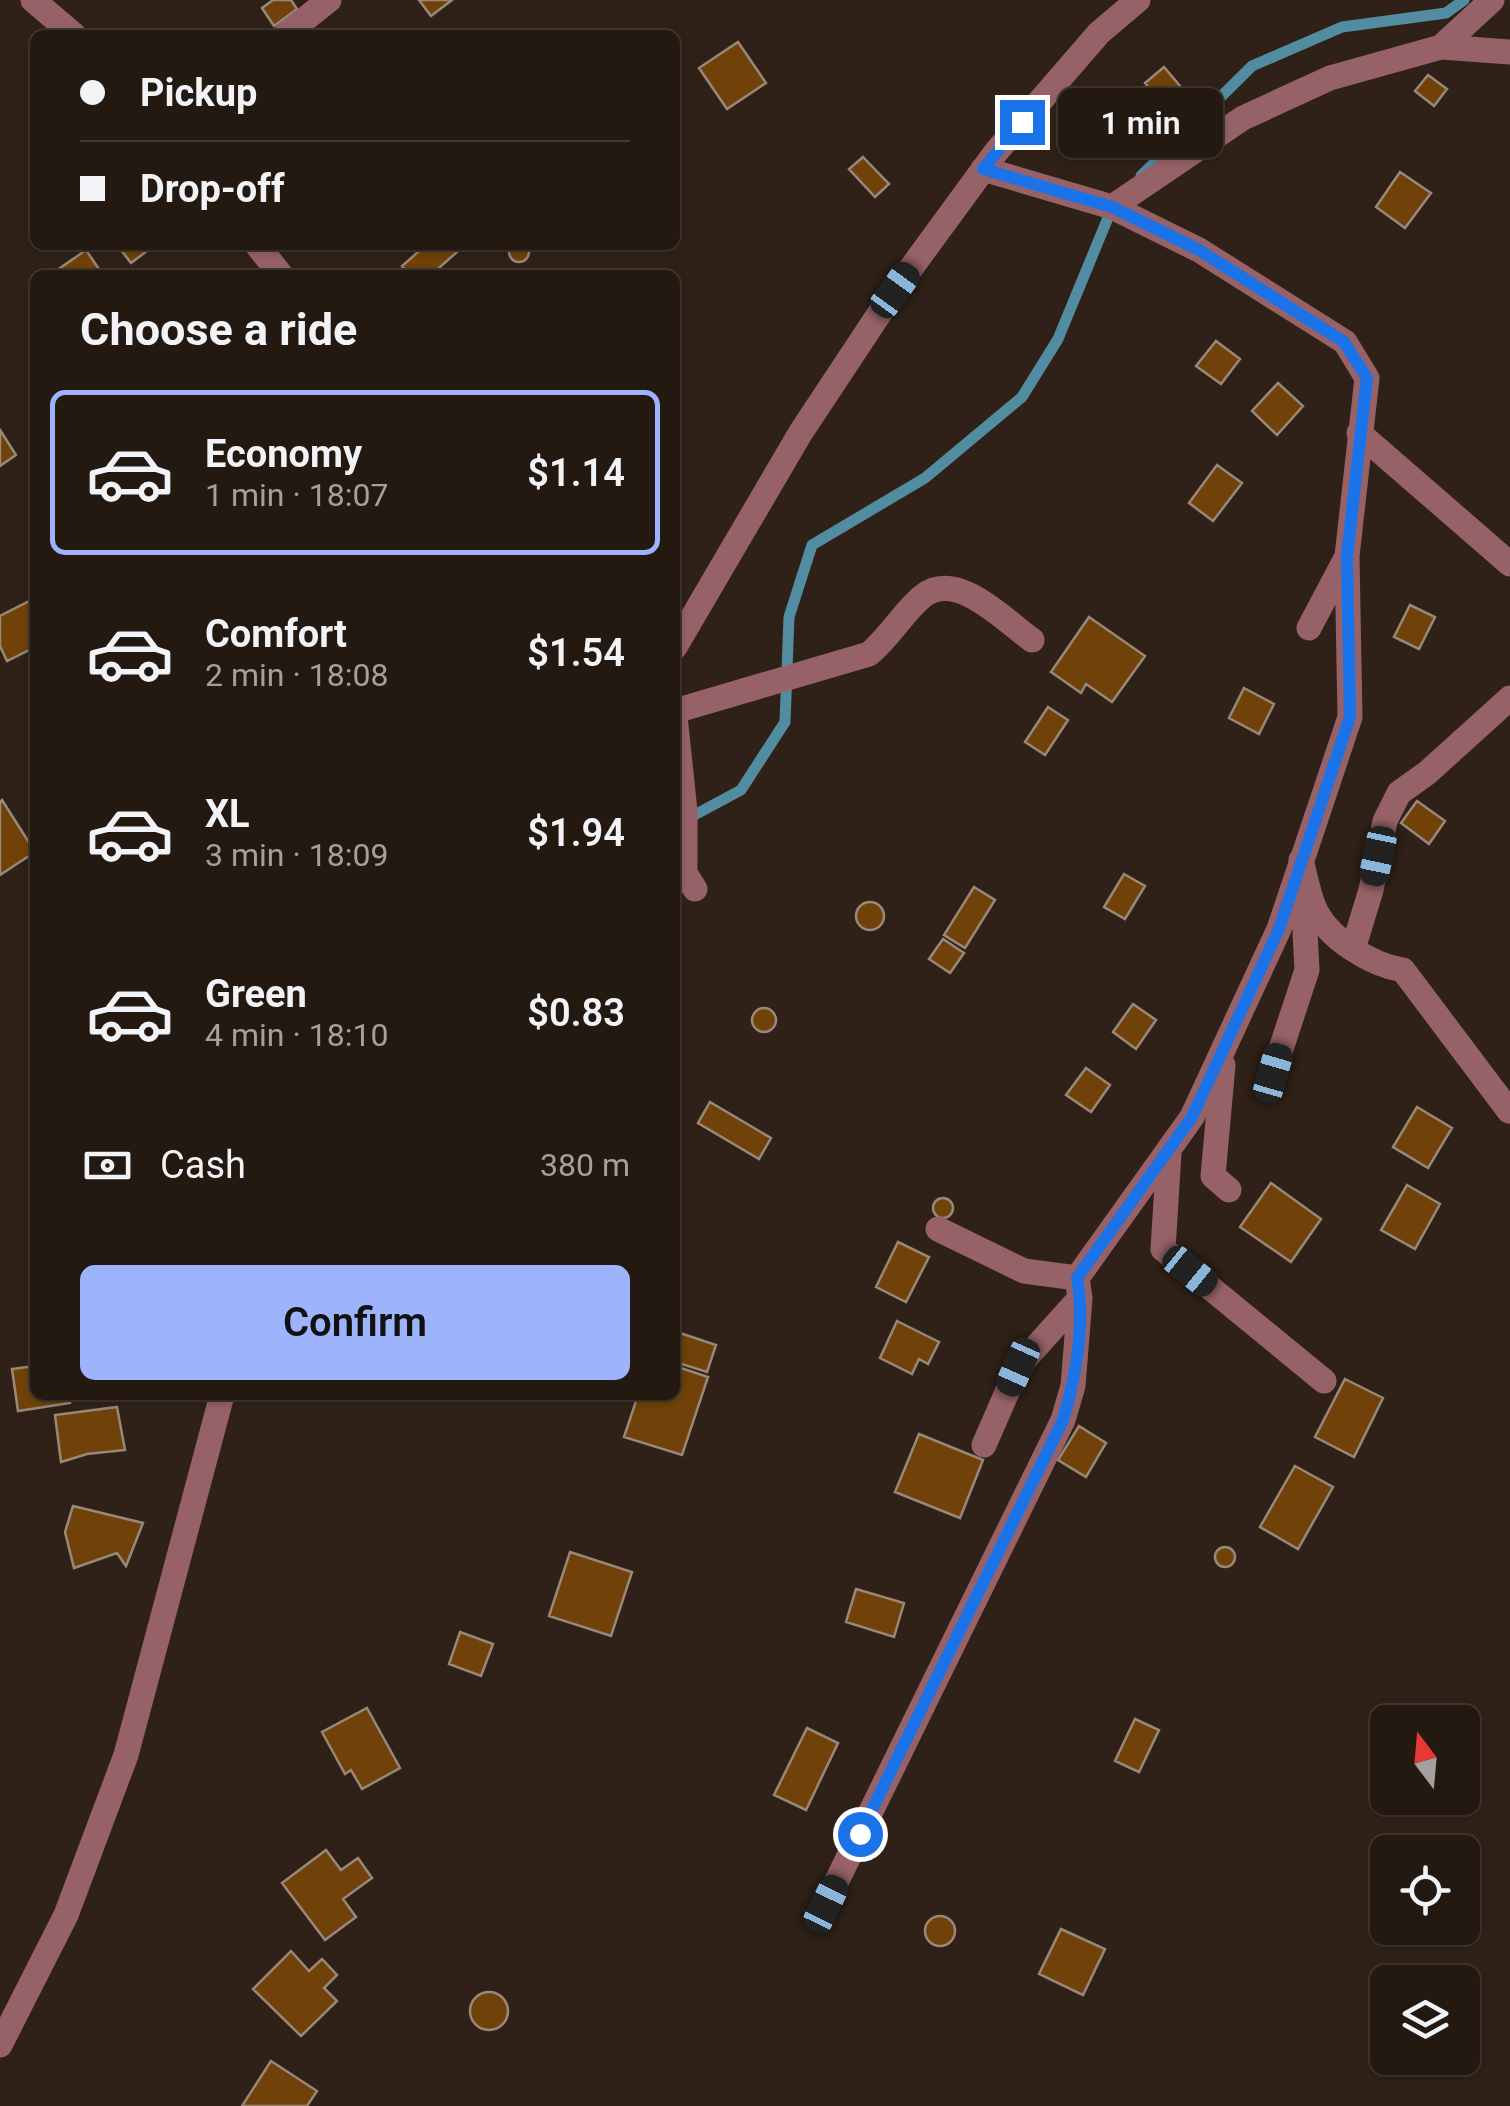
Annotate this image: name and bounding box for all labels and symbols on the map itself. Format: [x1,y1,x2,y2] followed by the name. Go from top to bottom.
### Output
[1057,87,1222,157] callout: 1 min
[1000,100,1045,145] route end
[865,257,925,323] car
[1357,824,1399,888] car
[1250,1040,1296,1106] car
[1157,1240,1223,1302] car
[992,1333,1044,1401] car
[1370,1705,1480,1815] north arrow
[838,1812,883,1857] route start
[799,1870,853,1938] car

